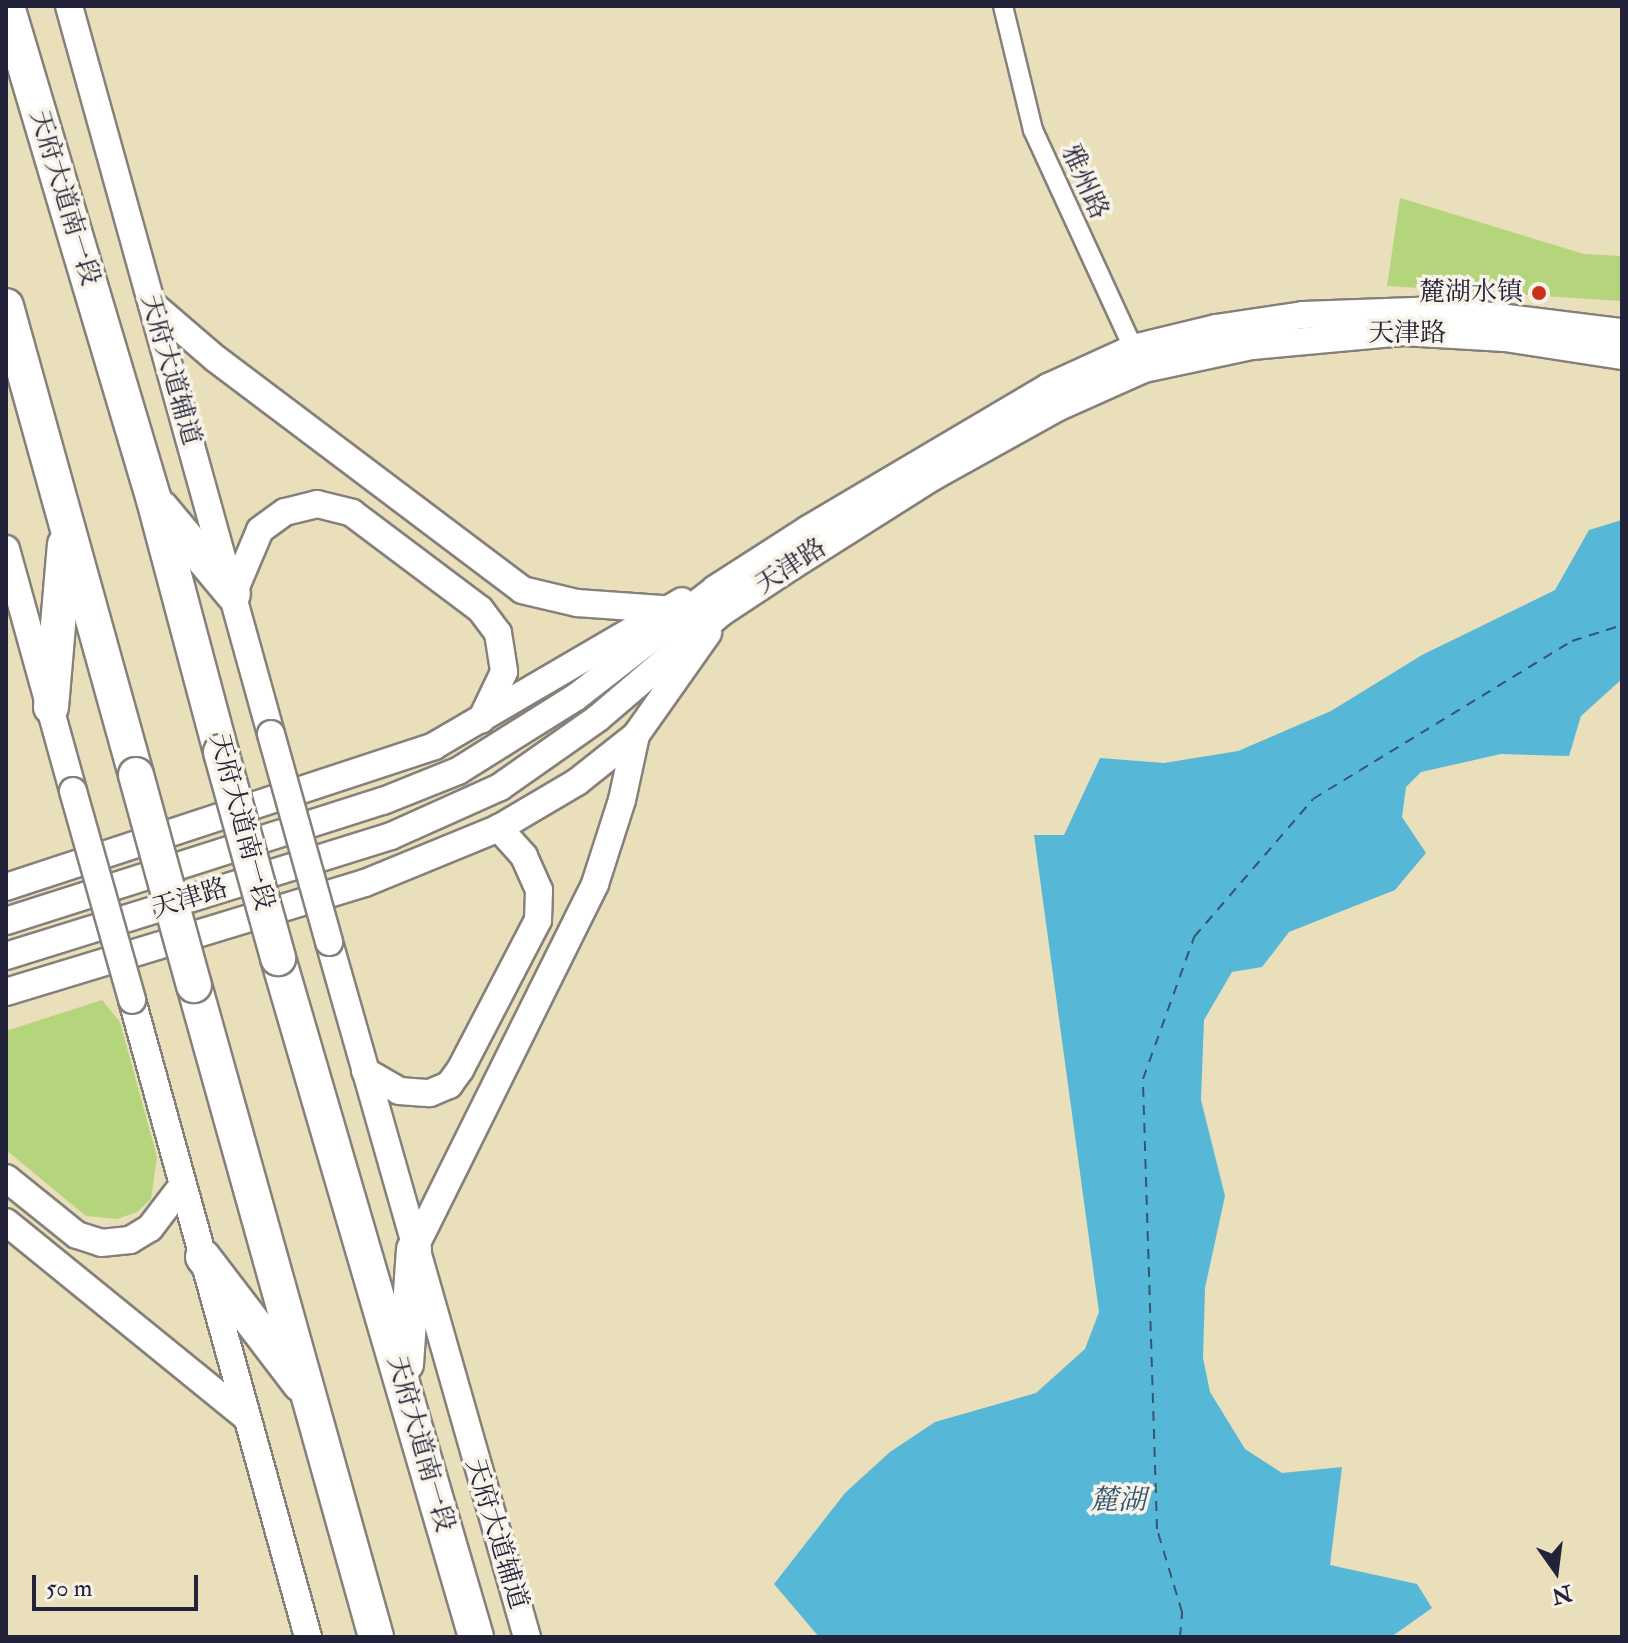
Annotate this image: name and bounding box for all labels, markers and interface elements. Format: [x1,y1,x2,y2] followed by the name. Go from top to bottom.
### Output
[22,106,106,290] street label: 天府大道南一段
[1054,140,1114,224] street label: 雅州路
[1419,277,1523,309] place label: 麓湖水镇
[1530,284,1548,302] marker: 麓湖水镇
[134,291,206,449] street label: 天府大道辅道
[1368,318,1446,350] street label: 天津路
[750,533,832,601] street label: 天津路
[202,730,280,914] street label: 天府大道南一段
[148,873,232,925] street label: 天津路
[380,1352,460,1536] street label: 天府大道南一段
[458,1455,534,1613] street label: 天府大道辅道
[1090,1484,1146,1518] water label: 麓湖
[1516,1531,1596,1611] north arrow
[36,1559,202,1609] scale bar
[46,1573,92,1604] text: 50 m
[1549,1578,1575,1610] text: N

